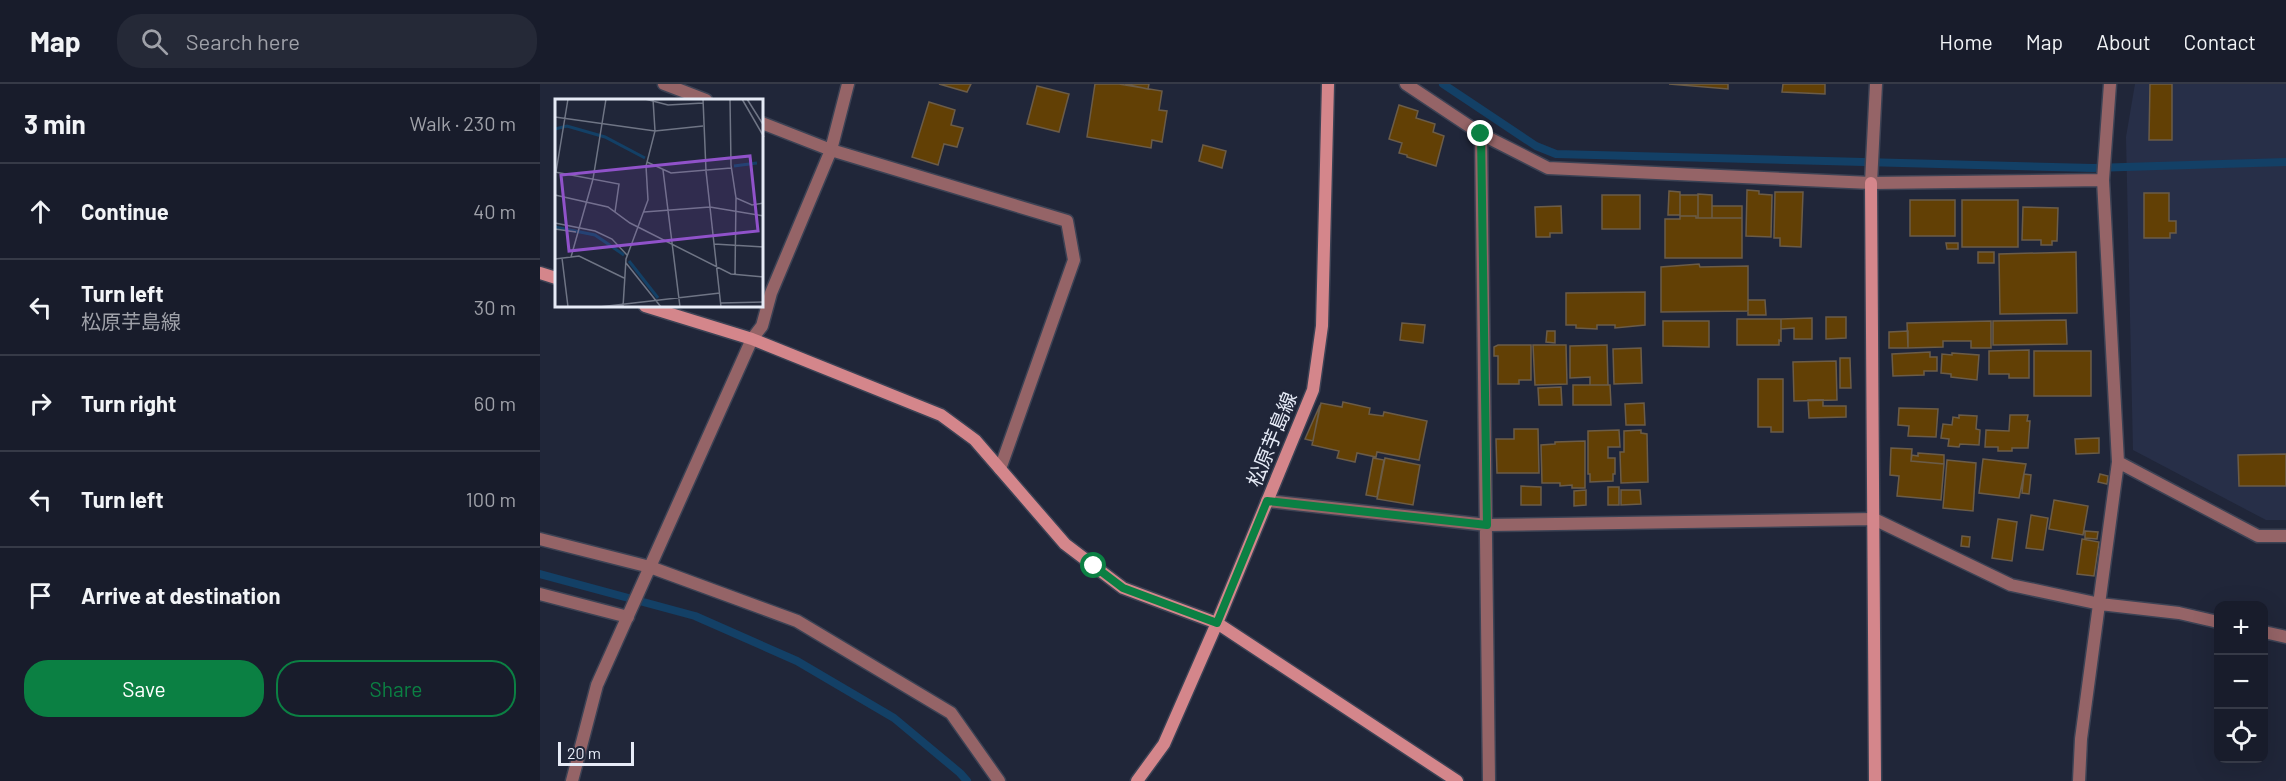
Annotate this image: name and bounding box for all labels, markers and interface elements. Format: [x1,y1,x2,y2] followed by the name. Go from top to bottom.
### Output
[117,14,537,68] search box
[30,24,81,58] text: Map
[138,25,171,58] icon: search
[186,28,300,54] text: Search here
[1939,29,1993,54] text: Home
[2026,29,2063,54] text: Map
[2096,29,2151,54] text: About
[2184,29,2256,54] text: Contact
[555,99,764,308] inset map
[24,108,86,139] text: 3 min
[410,111,516,135] text: Walk · 230 m
[1467,120,1493,146] route end
[24,195,57,228] icon: ahead
[81,198,169,224] text: Continue
[473,199,516,223] text: 40 m
[81,280,164,306] text: Turn left
[24,291,57,324] icon: left
[474,295,516,319] text: 30 m
[81,309,181,333] text: 松原芋島線
[24,387,57,420] icon: right
[1241,388,1301,490] street label: 松原芋島線
[81,390,176,416] text: Turn right
[474,391,516,415] text: 60 m
[24,483,57,516] icon: left
[81,486,164,512] text: Turn left
[466,487,516,511] text: 100 m
[1080,552,1106,578] route start
[24,579,57,612] icon: arrive
[81,582,280,608] text: Arrive at destination
[2214,601,2268,763] map controls
[2214,601,2268,655] button: +
[2214,655,2268,709] button: −
[24,660,264,717] button: Save
[276,660,516,717] button: Share
[2214,709,2268,763] button: locate
[558,739,634,766] scale bar
[567,743,601,762] text: 20 m

